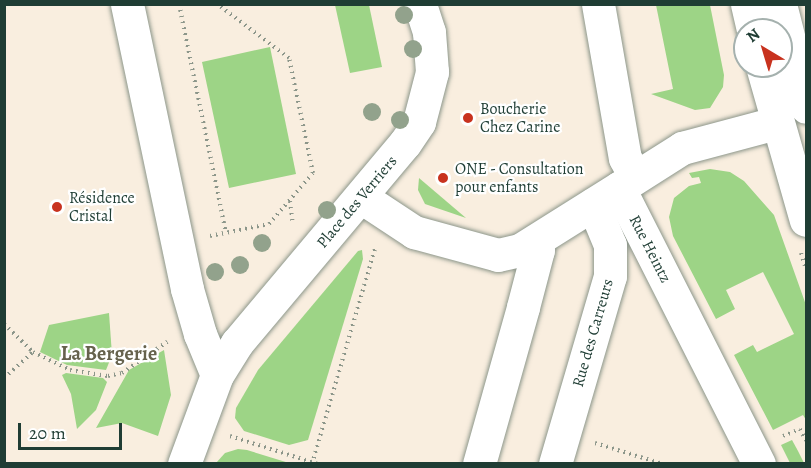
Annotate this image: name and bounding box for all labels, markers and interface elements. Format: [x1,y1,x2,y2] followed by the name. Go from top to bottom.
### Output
[733,18,793,78] north arrow
[742,23,765,48] text: N
[480,99,560,137] place label: Boucherie Chez Carine
[461,111,475,125] marker: Boucherie Chez Carine
[313,152,401,252] street label: Place des Verriers
[455,159,584,197] place label: ONE - Consultation pour enfants
[436,171,450,185] marker: ONE - Consultation pour enfants
[69,188,135,226] place label: Résidence Cristal
[50,200,64,214] marker: Résidence Cristal
[625,212,675,286] street label: Rue Heintz
[568,277,618,389] street label: Rue des Carreurs
[61,341,157,365] district label: La Bergerie
[21,411,124,449] scale bar
[29,421,66,445] text: 20 m

